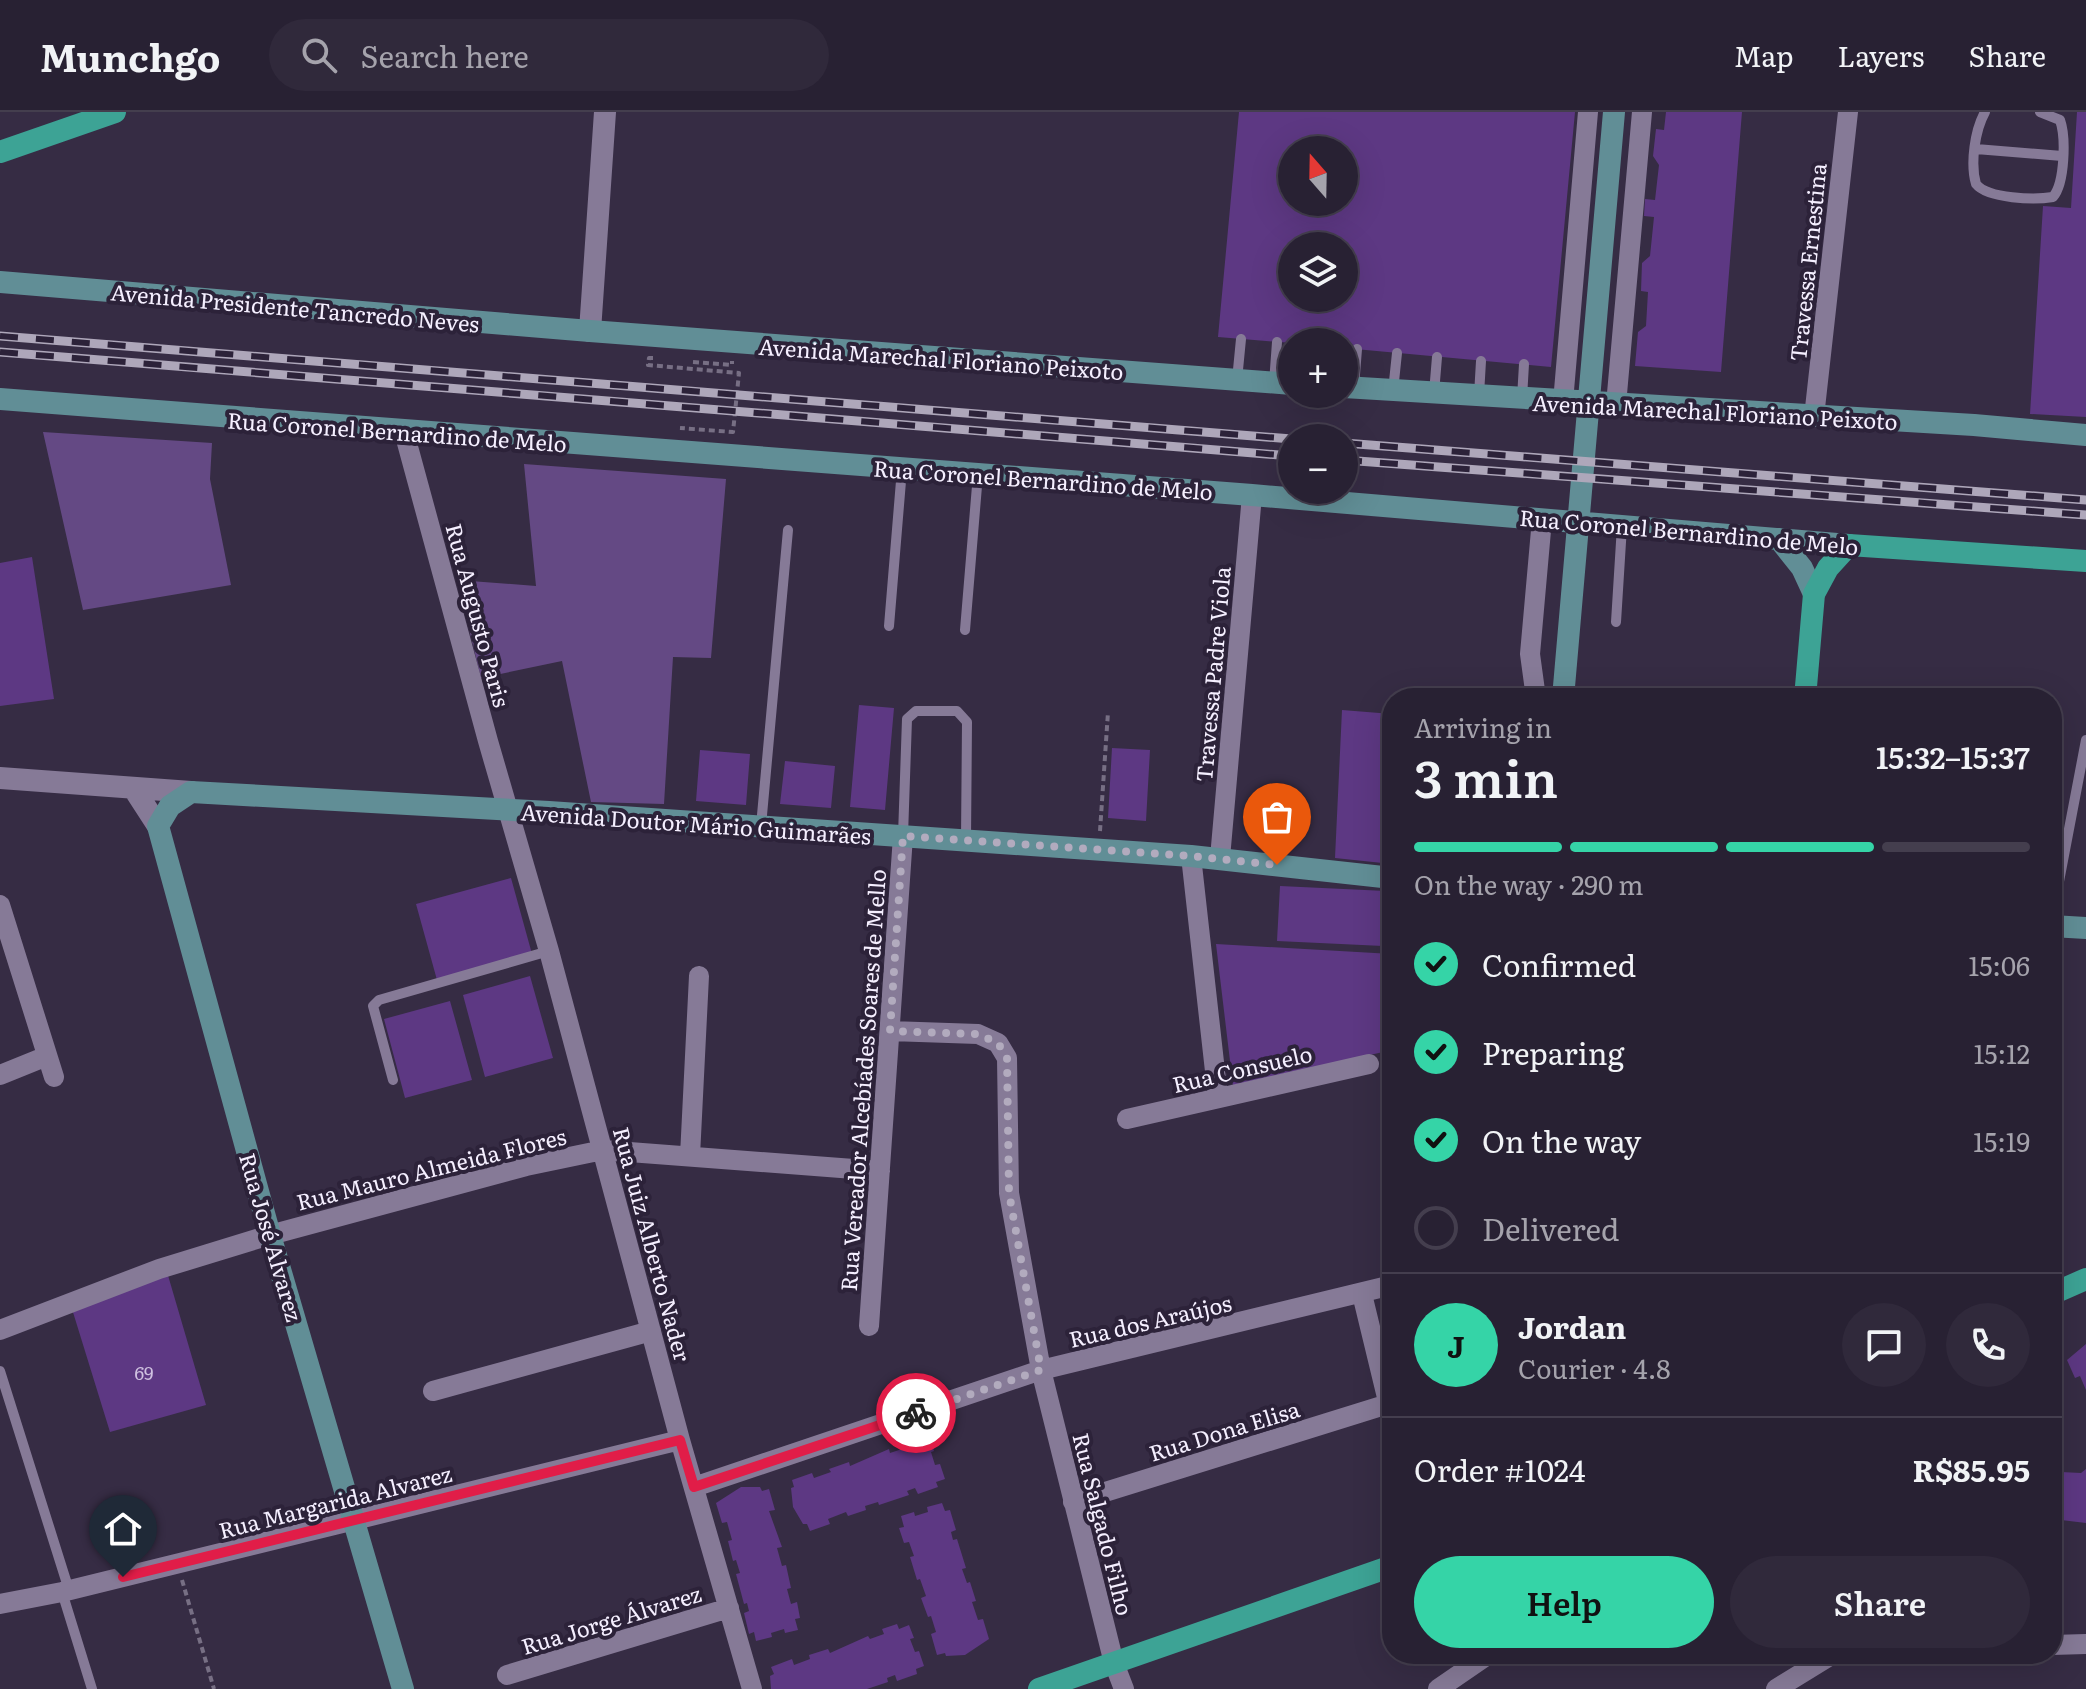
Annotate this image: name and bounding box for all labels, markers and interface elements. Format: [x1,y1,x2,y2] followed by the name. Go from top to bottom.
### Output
[269,19,829,91] search box
[40,27,221,84] text: Munchgo
[297,33,341,77] icon: search
[361,33,529,77] text: Search here
[1734,34,1793,76] text: Map
[1837,34,1924,76] text: Layers
[1968,34,2046,76] text: Share
[1278,136,1358,216] north arrow
[1278,136,1358,504] map controls
[1780,161,1834,363] street label: Travessa Ernestina
[1278,232,1358,312] button: layers
[109,274,481,340] street label: Avenida Presidente Tancredo Neves
[1278,328,1358,408] button: +
[757,329,1125,387] street label: Avenida Marechal Floriano Peixoto
[1532,385,1898,437] street label: Avenida Marechal Floriano Peixoto
[226,403,568,459] street label: Rua Coronel Bernardino de Melo
[1278,424,1358,504] button: −
[872,451,1214,507] street label: Rua Coronel Bernardino de Melo
[1518,500,1860,562] street label: Rua Coronel Bernardino de Melo
[439,519,519,711] street label: Rua Augusto Paris
[1186,565,1238,783] street label: Travessa Padre Viola
[1414,707,1552,746] text: Arriving in
[1876,734,2030,778] text: 15:32–15:37
[1414,737,1558,814] text: 3 min
[1243,783,1311,865] pin
[520,794,872,852] street label: Avenida Doutor Mário Guimarães
[1255,795,1299,839] icon: bag
[1414,864,1643,903] text: On the way · 290 m
[831,868,893,1292] street label: Rua Vereador Alcebíades Soares de Mello
[1414,942,1458,986] icon: check
[1482,942,1636,986] text: Confirmed
[1969,945,2030,984] text: 15:06
[1414,1030,1458,1074] icon: check
[1482,1030,1624,1074] text: Preparing
[1974,1033,2030,1072] text: 15:12
[1169,1036,1315,1100] street label: Rua Consuelo
[293,1118,569,1217] street label: Rua Mauro Almeida Flores
[1414,1118,1458,1162] icon: check
[1482,1118,1641,1162] text: On the way
[1973,1121,2030,1160] text: 15:19
[606,1123,700,1365] street label: Rua Juiz Alberto Nader
[232,1149,312,1326] street label: Rua José Alvarez
[1482,1206,1619,1250] text: Delivered
[1065,1285,1235,1355] street label: Rua dos Araújos
[1842,1303,1926,1387] button: chat
[1946,1303,2030,1387] button: phone
[1518,1304,1626,1348] text: Jordan
[1447,1323,1465,1367] text: J
[1518,1348,1671,1387] text: Courier · 4.8
[134,1359,154,1386] house number: 69
[876,1373,956,1453] courier
[894,1391,938,1435] icon: bike
[1145,1391,1303,1469] street label: Rua Dona Elisa
[1065,1429,1143,1619] street label: Rua Salgado Filho
[1414,1447,1585,1491] text: Order #1024
[1913,1447,2030,1491] text: R$85.95
[215,1456,455,1546] street label: Rua Margarida Alvarez
[89,1495,157,1577] pin
[101,1507,145,1551] icon: home
[1414,1556,1714,1648] button: Help
[1730,1556,2030,1648] button: Share
[517,1576,705,1662] street label: Rua Jorge Álvarez

